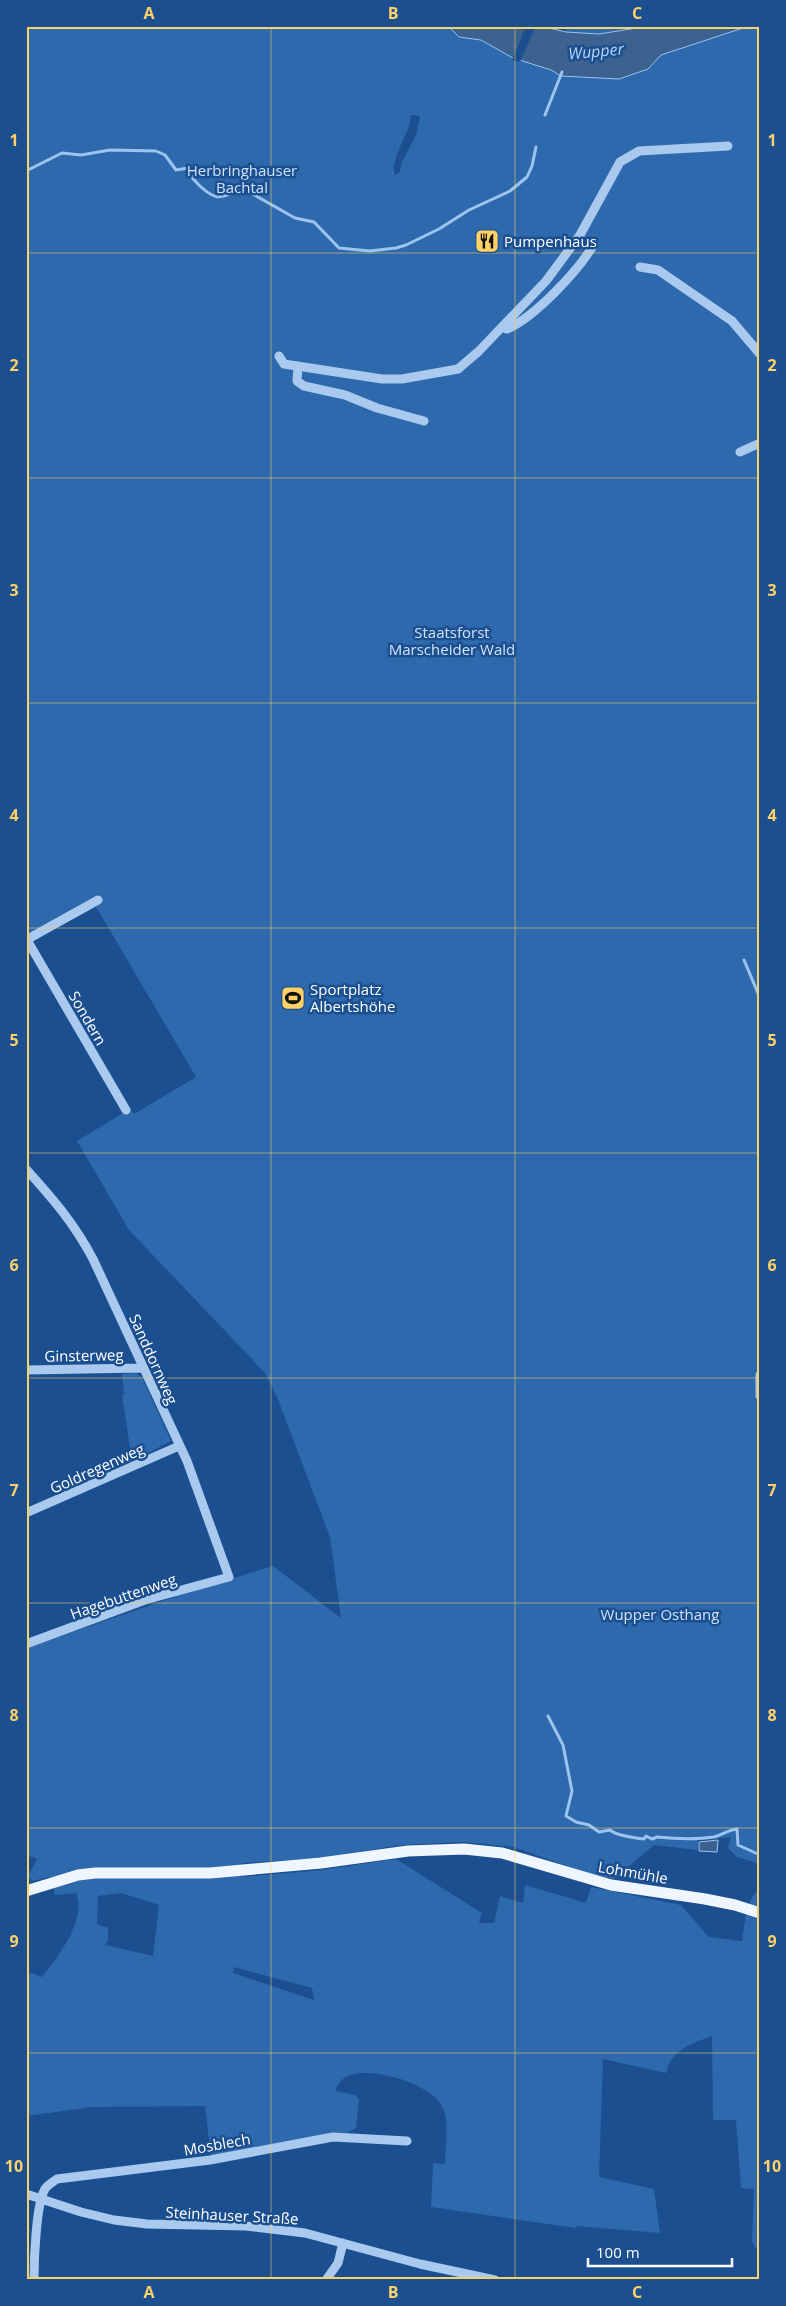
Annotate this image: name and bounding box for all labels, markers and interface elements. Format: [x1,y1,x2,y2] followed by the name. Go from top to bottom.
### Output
[143,2,155,24] text: A
[388,2,398,24] text: B
[632,2,642,24] text: C
[567,38,625,64] water label: Wupper
[9,129,19,151] text: 1
[767,129,777,151] text: 1
[187,160,297,197] park label: Herbringhauser Bachtal
[474,228,500,254] restaurant icon: Pumpenhaus
[504,231,597,251] place label: Pumpenhaus
[9,354,19,376] text: 2
[767,354,777,376] text: 2
[9,579,19,601] text: 3
[767,579,777,601] text: 3
[389,622,515,659] park label: Staatsforst Marscheider Wald
[9,804,19,826] text: 4
[767,804,777,826] text: 4
[310,979,395,1016] place label: Sportplatz Albertshöhe
[280,985,306,1011] sports icon: Sportplatz Albertshöhe
[64,987,112,1049] street label: Sondern
[9,1029,19,1051] text: 5
[767,1029,777,1051] text: 5
[9,1254,19,1276] text: 6
[767,1254,777,1276] text: 6
[125,1311,183,1407] street label: Sanddornweg
[44,1344,124,1366] street label: Ginsterweg
[47,1438,147,1498] street label: Goldregenweg
[9,1479,19,1501] text: 7
[767,1479,777,1501] text: 7
[67,1568,179,1624] street label: Hagebuttenweg
[601,1604,719,1624] park label: Wupper Osthang
[9,1704,19,1726] text: 8
[767,1704,777,1726] text: 8
[597,1856,669,1888] street label: Lohmühle
[9,1930,19,1952] text: 9
[767,1930,777,1952] text: 9
[182,2128,252,2160] street label: Mosblech
[5,2155,23,2177] text: 10
[763,2155,781,2177] text: 10
[165,2202,299,2228] street label: Steinhauser Straße
[588,2236,732,2268] scale bar
[596,2242,640,2262] text: 100 m
[143,2281,155,2303] text: A
[388,2281,398,2303] text: B
[632,2281,642,2303] text: C

